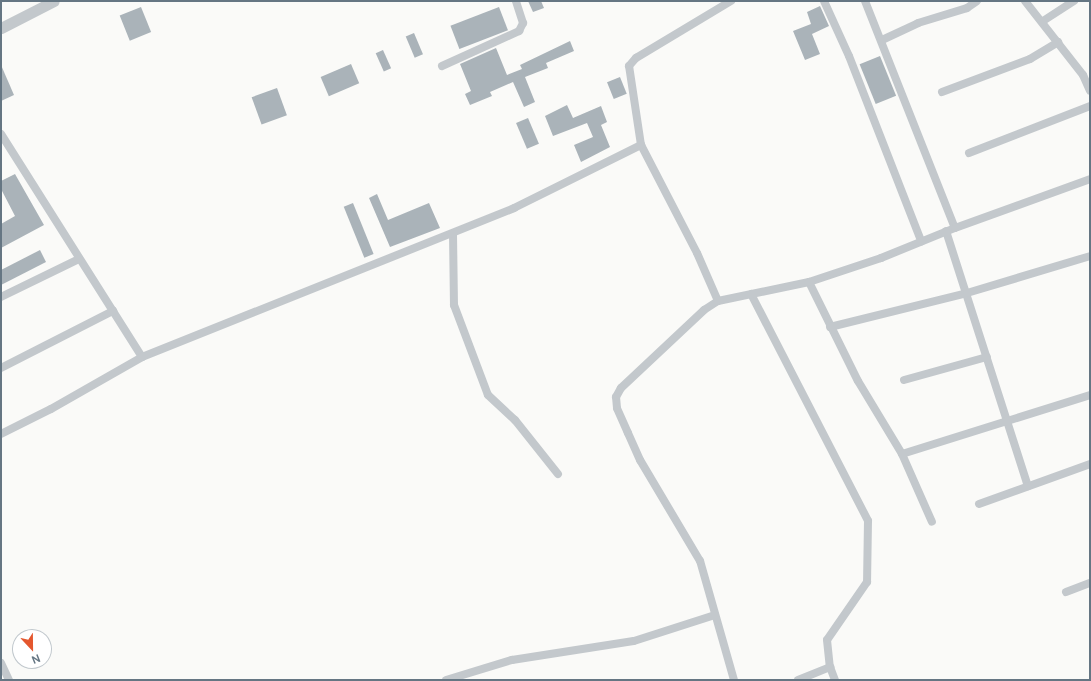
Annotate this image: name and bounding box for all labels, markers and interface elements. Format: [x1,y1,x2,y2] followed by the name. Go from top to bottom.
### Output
[12,629,52,669] north arrow
[30,651,42,667] text: N

